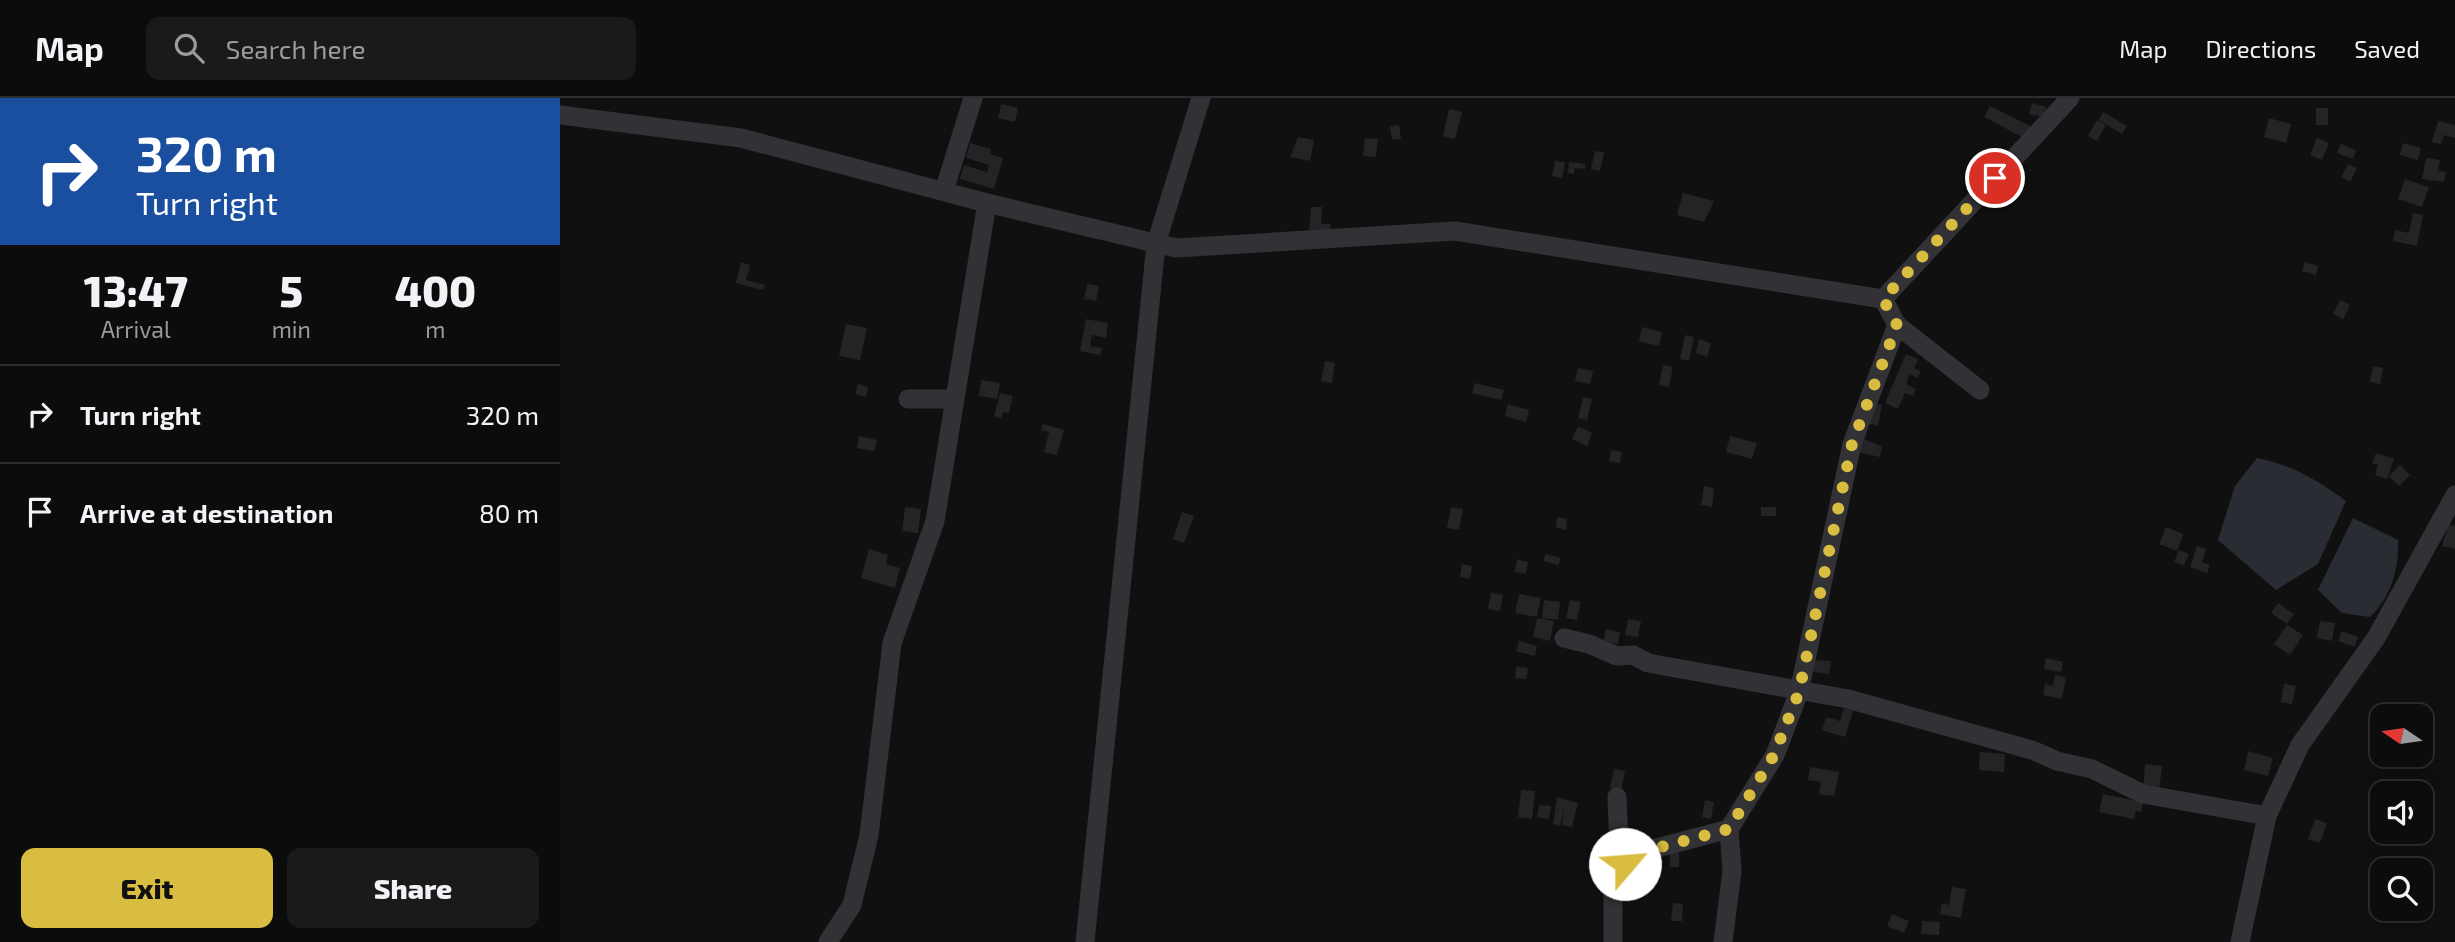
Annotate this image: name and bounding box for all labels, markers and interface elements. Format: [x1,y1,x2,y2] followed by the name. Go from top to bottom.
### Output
[146,17,636,80] search box
[35,28,104,68] text: Map
[170,29,208,67] icon: search
[226,33,365,64] text: Search here
[2119,34,2167,63] text: Map
[2205,34,2316,63] text: Directions
[2354,34,2420,63] text: Saved
[136,123,277,182] text: 320 m
[21,126,112,217] icon: right
[1965,148,2025,208] pin
[1976,159,2014,197] icon: arrive
[136,183,278,221] text: Turn right
[84,265,188,315] text: 13:47
[279,265,303,315] text: 5
[395,265,476,315] text: 400
[101,315,171,343] text: Arrival
[272,315,311,343] text: min
[425,315,446,343] text: m
[21,395,59,433] icon: right
[80,399,201,430] text: Turn right
[466,399,539,430] text: 320 m
[21,493,59,531] icon: arrive
[80,497,333,528] text: Arrive at destination
[479,497,539,528] text: 80 m
[2370,704,2432,766] north arrow
[2370,704,2433,921] map controls
[2370,781,2433,844] button: sound
[1588,827,1662,901] position arrow
[21,848,273,928] button: Exit
[287,848,539,928] button: Share
[2370,858,2433,921] button: search

